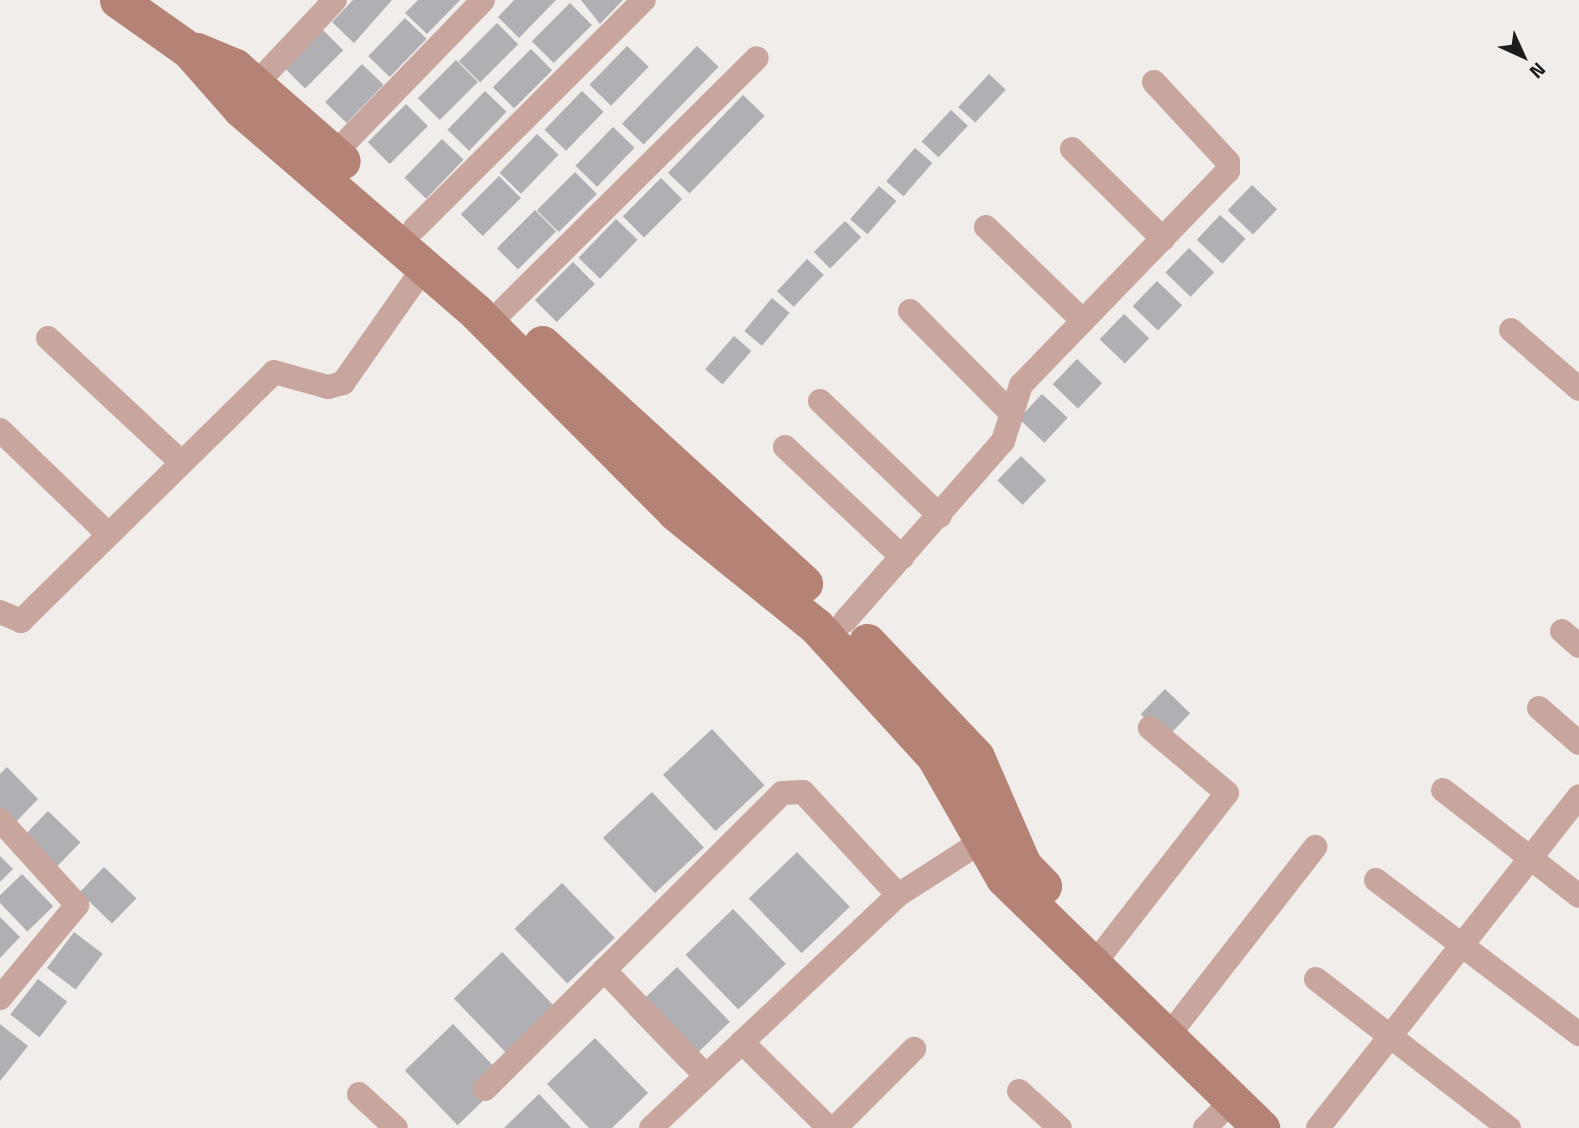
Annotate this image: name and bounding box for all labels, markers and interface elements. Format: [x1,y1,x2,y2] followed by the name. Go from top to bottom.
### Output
[1488,21,1558,91] north arrow
[1523,56,1553,86] text: N

